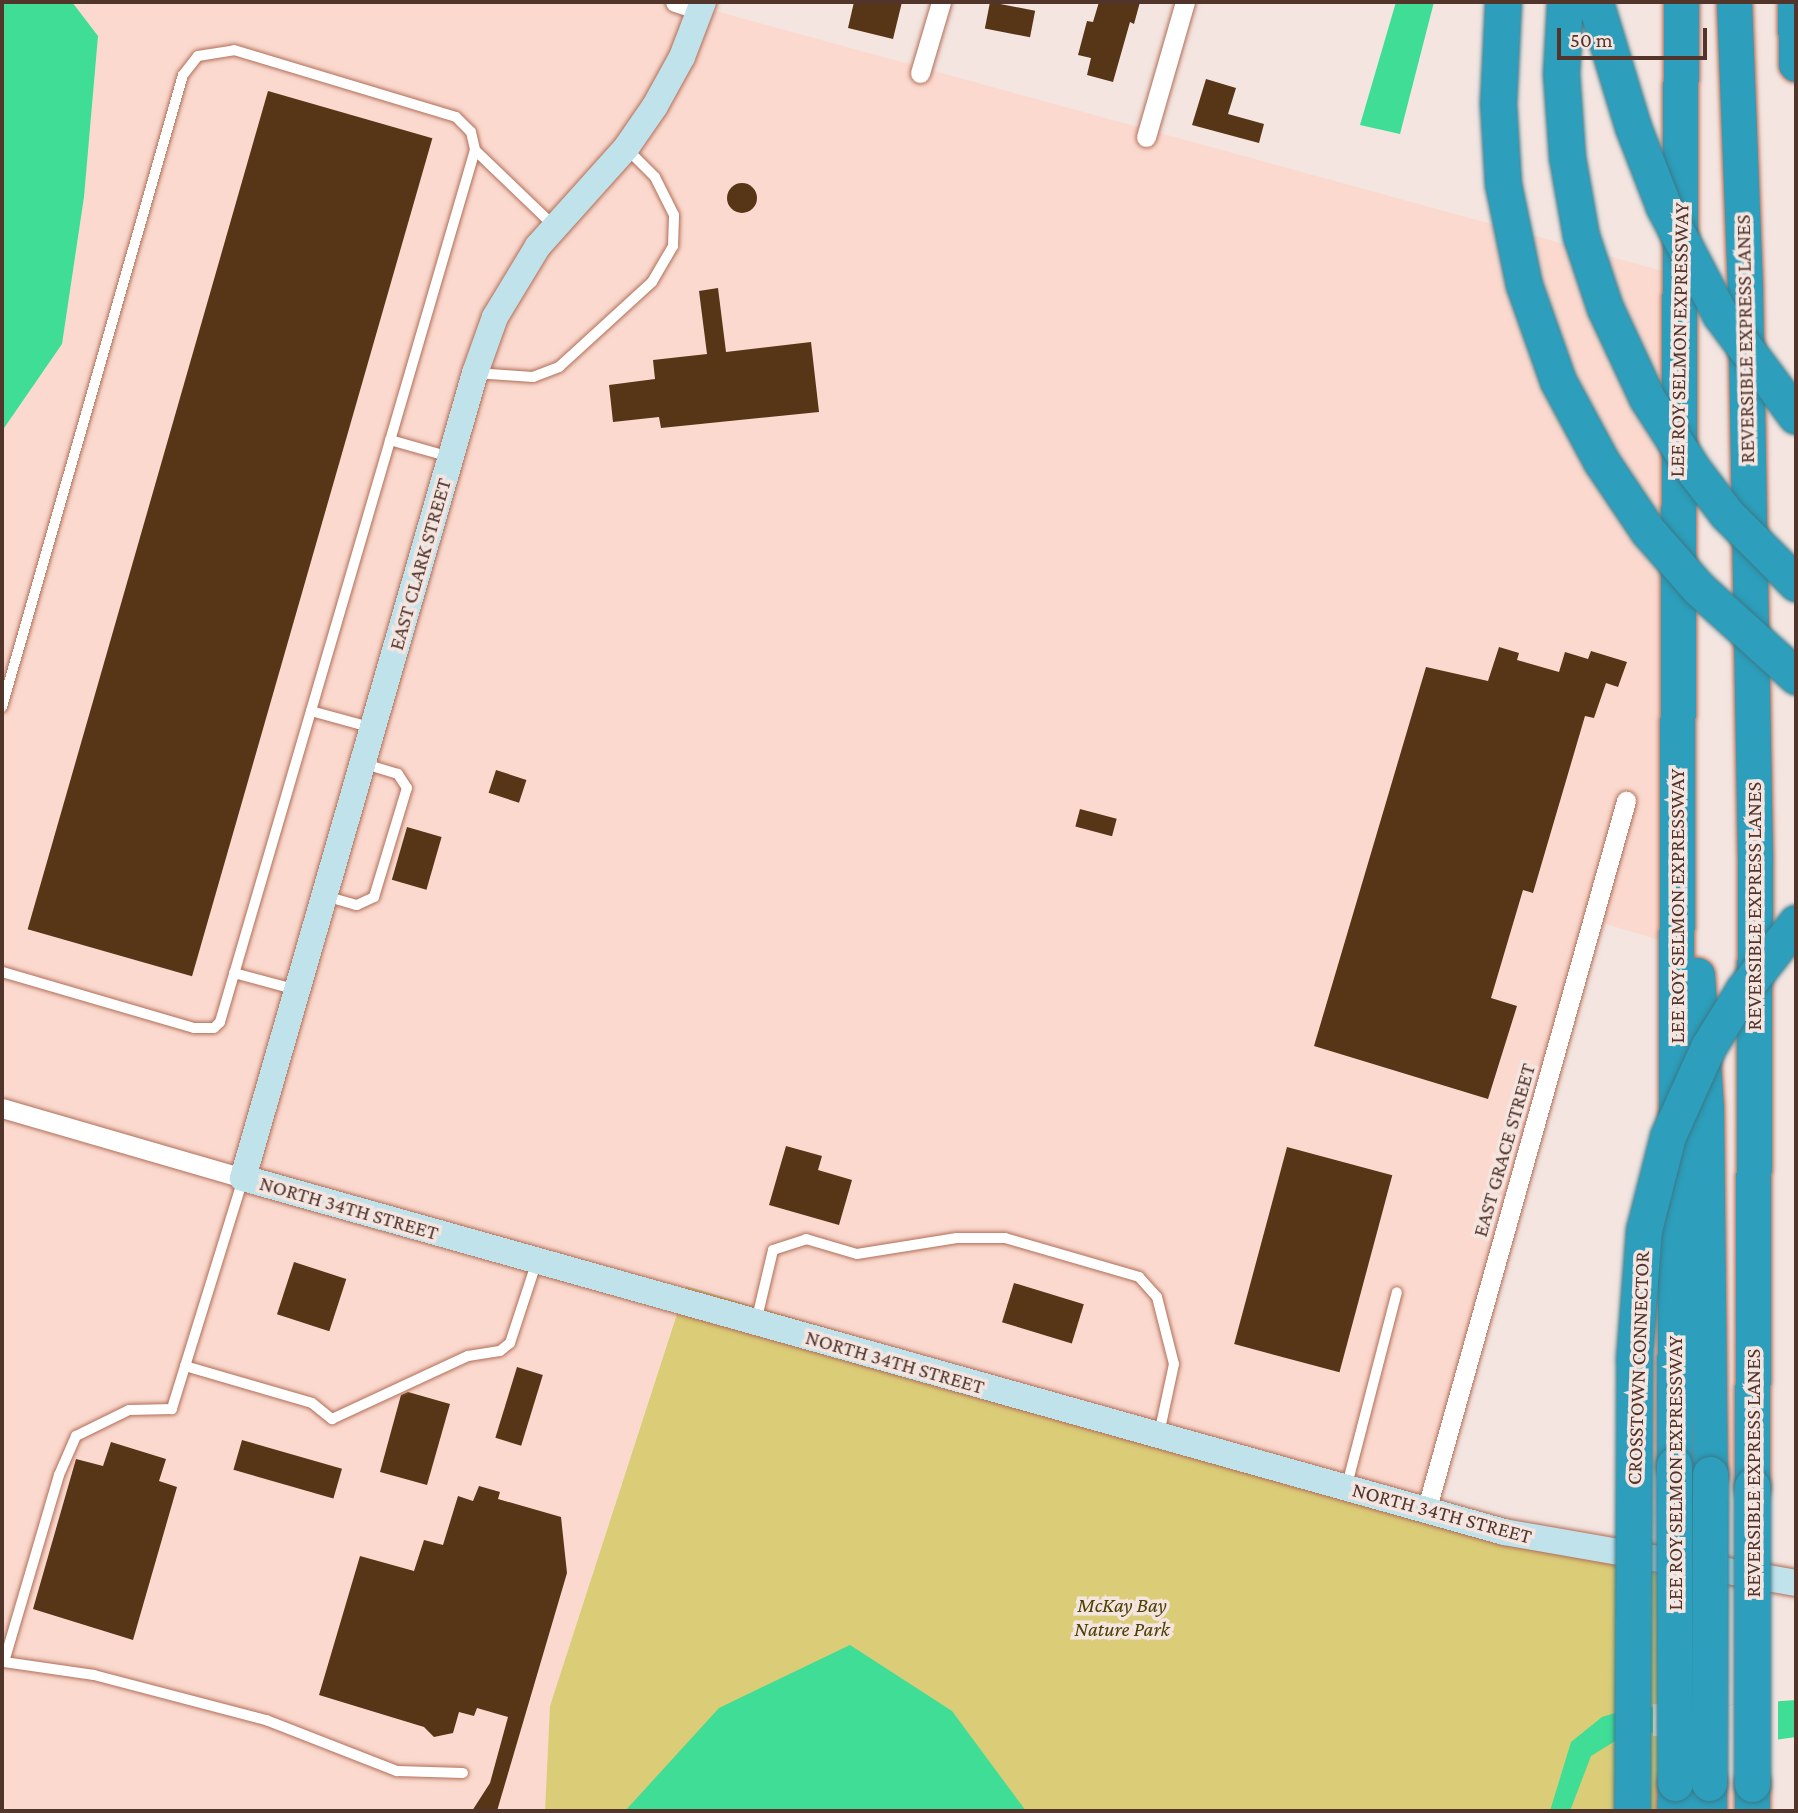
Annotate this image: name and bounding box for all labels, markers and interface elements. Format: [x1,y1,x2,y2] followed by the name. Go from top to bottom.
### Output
[1560,14,1710,58] scale bar
[1570,28,1613,52] text: 50 m
[1664,202,1694,478] street label: LEE ROY SELMON EXPRESSWAY
[1730,214,1760,464] street label: REVERSIBLE EXPRESS LANES
[383,475,457,653] street label: EAST CLARK STREET
[1664,769,1690,1043] street label: LEE ROY SELMON EXPRESSWAY
[1741,782,1767,1030] street label: REVERSIBLE EXPRESS LANES
[1467,1060,1541,1240] street label: EAST GRACE STREET
[257,1170,441,1246] street label: NORTH 34TH STREET
[1621,1251,1655,1485] street label: CROSSTOWN CONNECTOR
[803,1324,987,1400] street label: NORTH 34TH STREET
[1662,1336,1688,1610] street label: LEE ROY SELMON EXPRESSWAY
[1740,1349,1766,1597] street label: REVERSIBLE EXPRESS LANES
[1349,1477,1535,1549] street label: NORTH 34TH STREET
[1074,1592,1170,1642] park label: McKay Bay Nature Park

